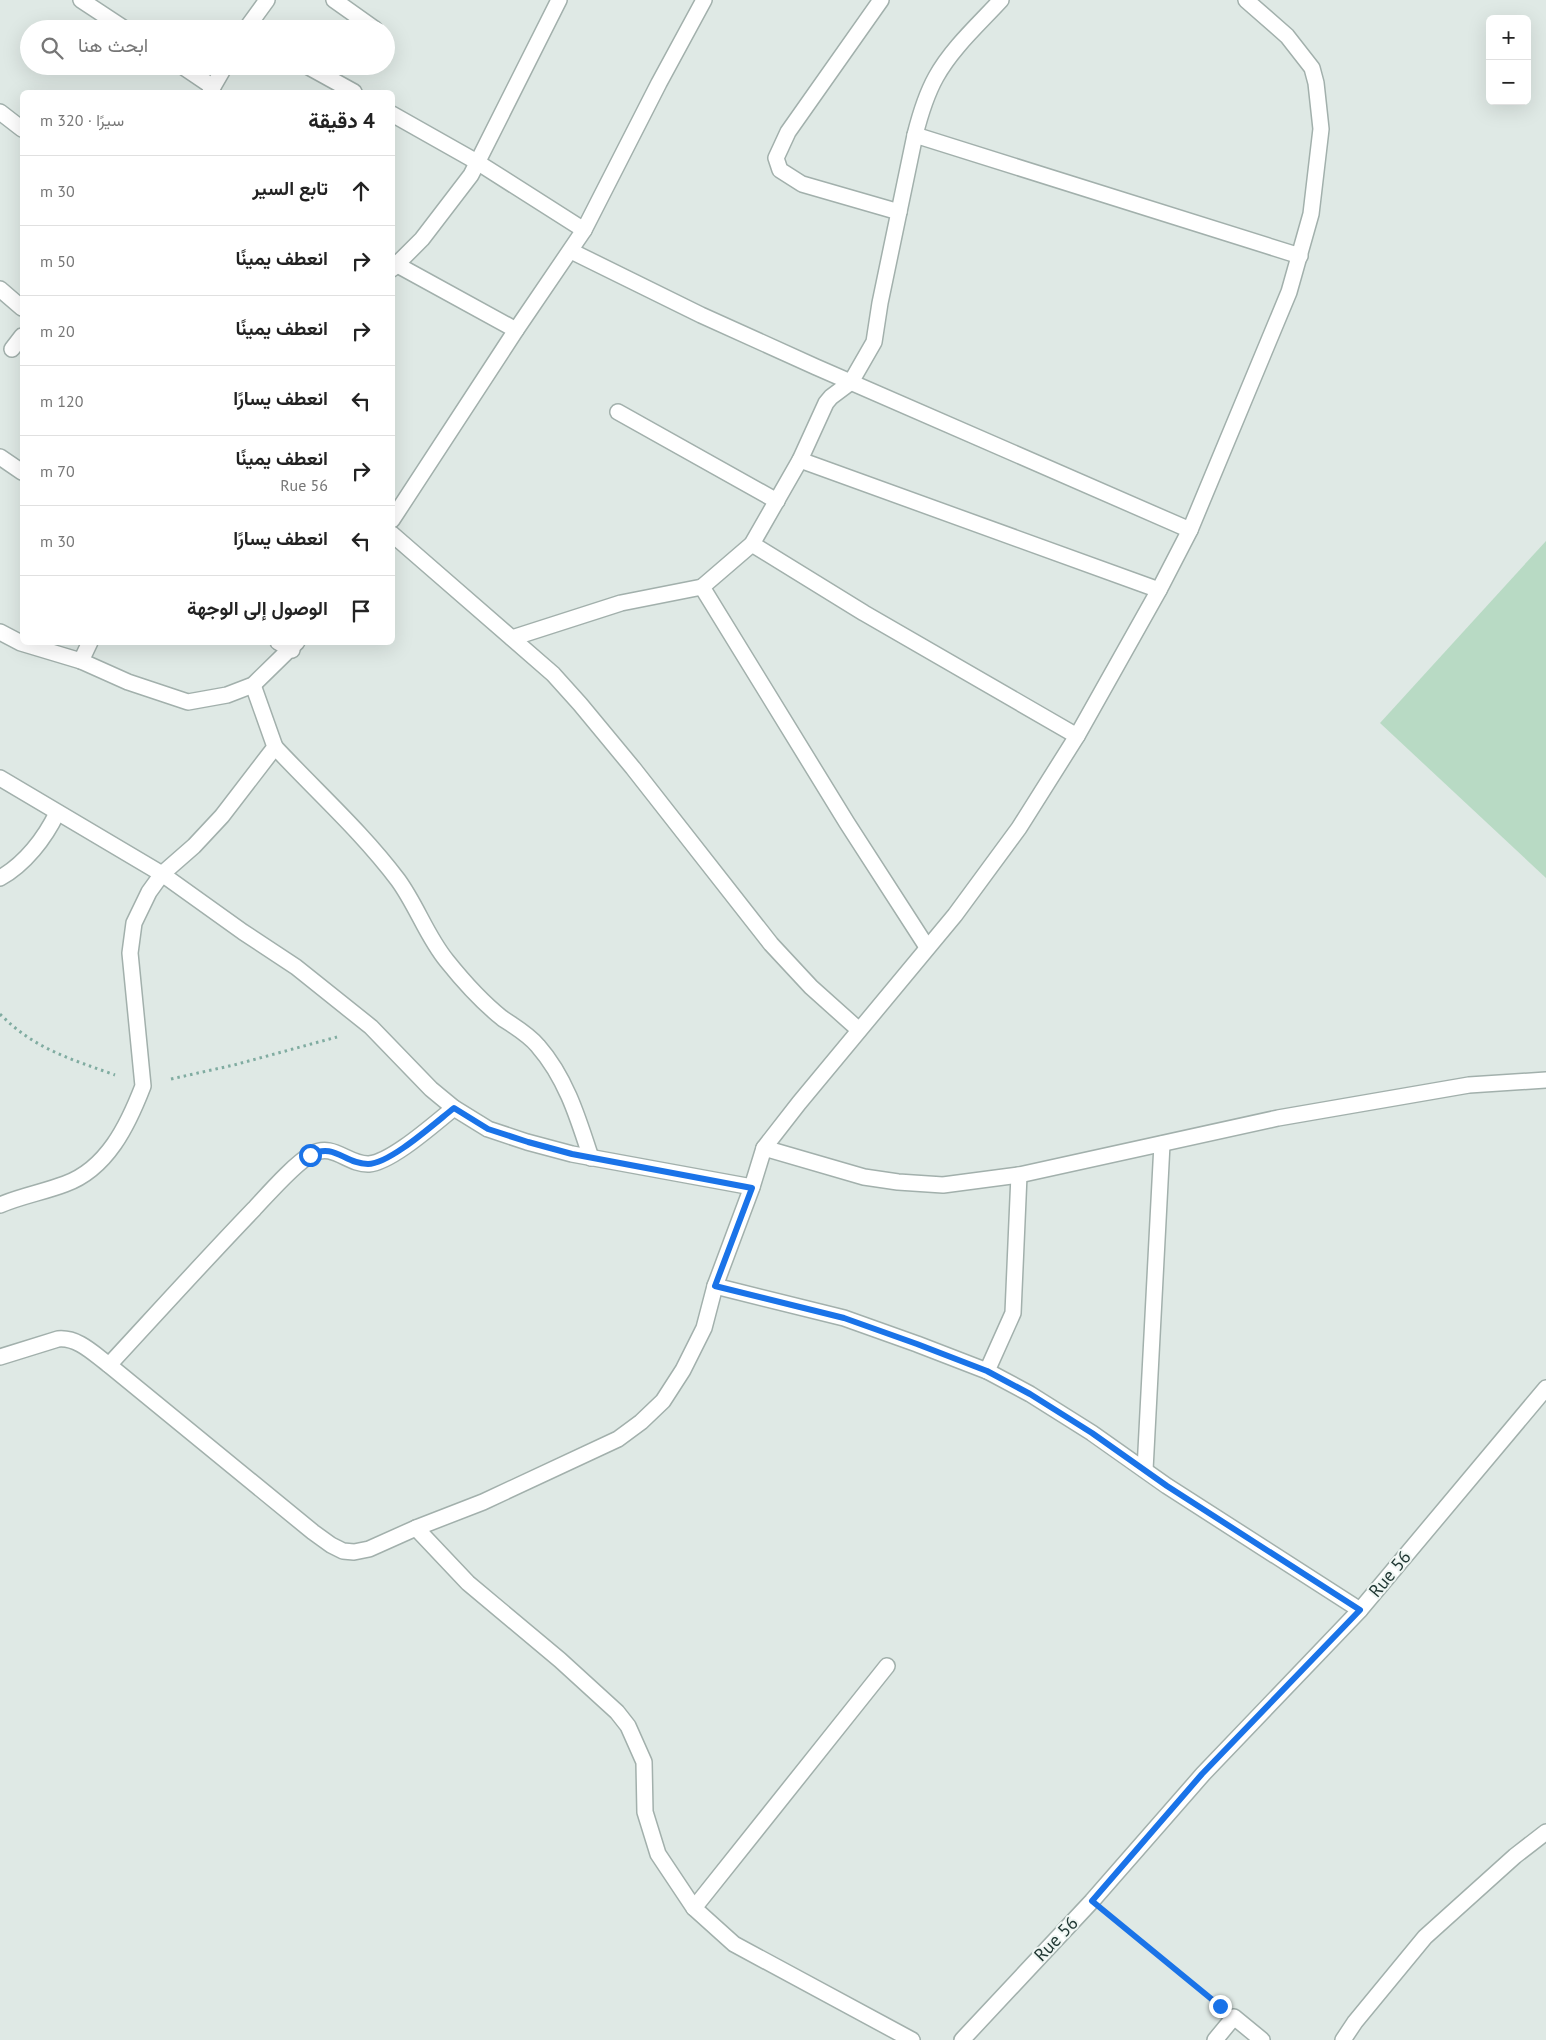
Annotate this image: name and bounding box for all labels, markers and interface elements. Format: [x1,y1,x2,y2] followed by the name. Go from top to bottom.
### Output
[1486,15,1531,105] map controls
[1486,15,1531,60] button: +
[20,20,395,75] search box
[78,33,148,57] text: ابحث هنا
[38,34,66,62] icon: search
[1486,60,1531,105] button: −
[308,107,375,134] text: 4 دقيقة
[40,110,124,130] text: سيرًا · 320 m
[252,176,328,200] text: تابع السير
[347,177,375,205] icon: ahead
[40,181,75,201] text: 30 m
[236,246,328,270] text: انعطف يمينًا
[347,247,375,275] icon: right
[40,251,75,271] text: 50 m
[236,316,328,340] text: انعطف يمينًا
[347,317,375,345] icon: right
[40,321,75,341] text: 20 m
[233,386,328,410] text: انعطف يسارًا
[347,387,375,415] icon: left
[40,391,83,411] text: 120 m
[236,446,328,470] text: انعطف يمينًا
[347,457,375,485] icon: right
[40,461,75,481] text: 70 m
[280,475,328,495] text: Rue 56
[233,526,328,550] text: انعطف يسارًا
[347,527,375,555] icon: left
[40,531,75,551] text: 30 m
[187,596,328,620] text: الوصول إلى الوجهة
[347,597,375,625] icon: arrive
[299,1144,322,1167] route start
[1364,1546,1416,1602] street label: Rue 56
[1029,1911,1083,1966] street label: Rue 56
[1209,1995,1232,2018] route end

